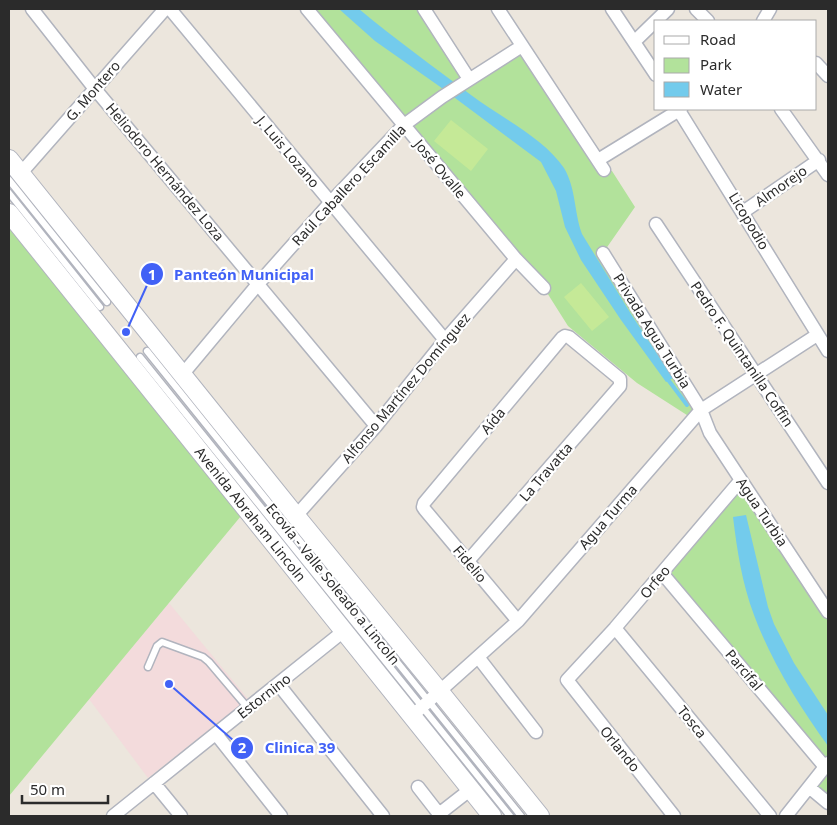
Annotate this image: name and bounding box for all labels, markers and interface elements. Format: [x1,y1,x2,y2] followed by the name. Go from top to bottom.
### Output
[654,20,817,110] legend
[700,29,736,49] text: Road
[700,54,732,74] text: Park
[61,56,124,125] street label: G. Montero
[700,79,742,99] text: Water
[102,99,229,245] street label: Heliodoro Hernández Loza
[251,110,324,192] street label: J. Luis Lozano
[287,120,410,249] street label: Raúl Caballero Escamilla
[409,134,471,202] street label: José Ovalle
[751,161,811,210] street label: Almorejo
[725,188,774,253] street label: Licopodio
[139,259,324,289] callout: Panteón Municipal
[148,264,156,284] text: 1
[174,264,314,284] text: Panteón Municipal
[609,270,696,392] street label: Privada Agua Turbia
[687,277,798,430] street label: Pedro F. Quintanilla Coffin
[337,308,474,467] street label: Alfonso Martínez Domínguez
[476,403,509,438] street label: Aída
[515,438,576,505] street label: La Travatta
[191,443,311,585] street label: Avenida Abraham Lincoln
[732,474,792,550] street label: Agua Turbia
[574,480,641,553] street label: Agua Turma
[262,499,405,668] street label: Ecovía - Valle Soleado a Lincoln
[449,541,492,586] street label: Fidelio
[635,561,674,602] street label: Orfeo
[722,645,767,694] street label: Parcifal
[233,669,294,723] street label: Estornino
[674,701,711,742] street label: Tosca
[596,722,645,776] street label: Orlando
[229,733,345,763] callout: Clinica 39
[238,737,247,757] text: 2
[265,737,336,757] text: Clinica 39
[22,772,109,804] scale bar
[30,779,65,799] text: 50 m

